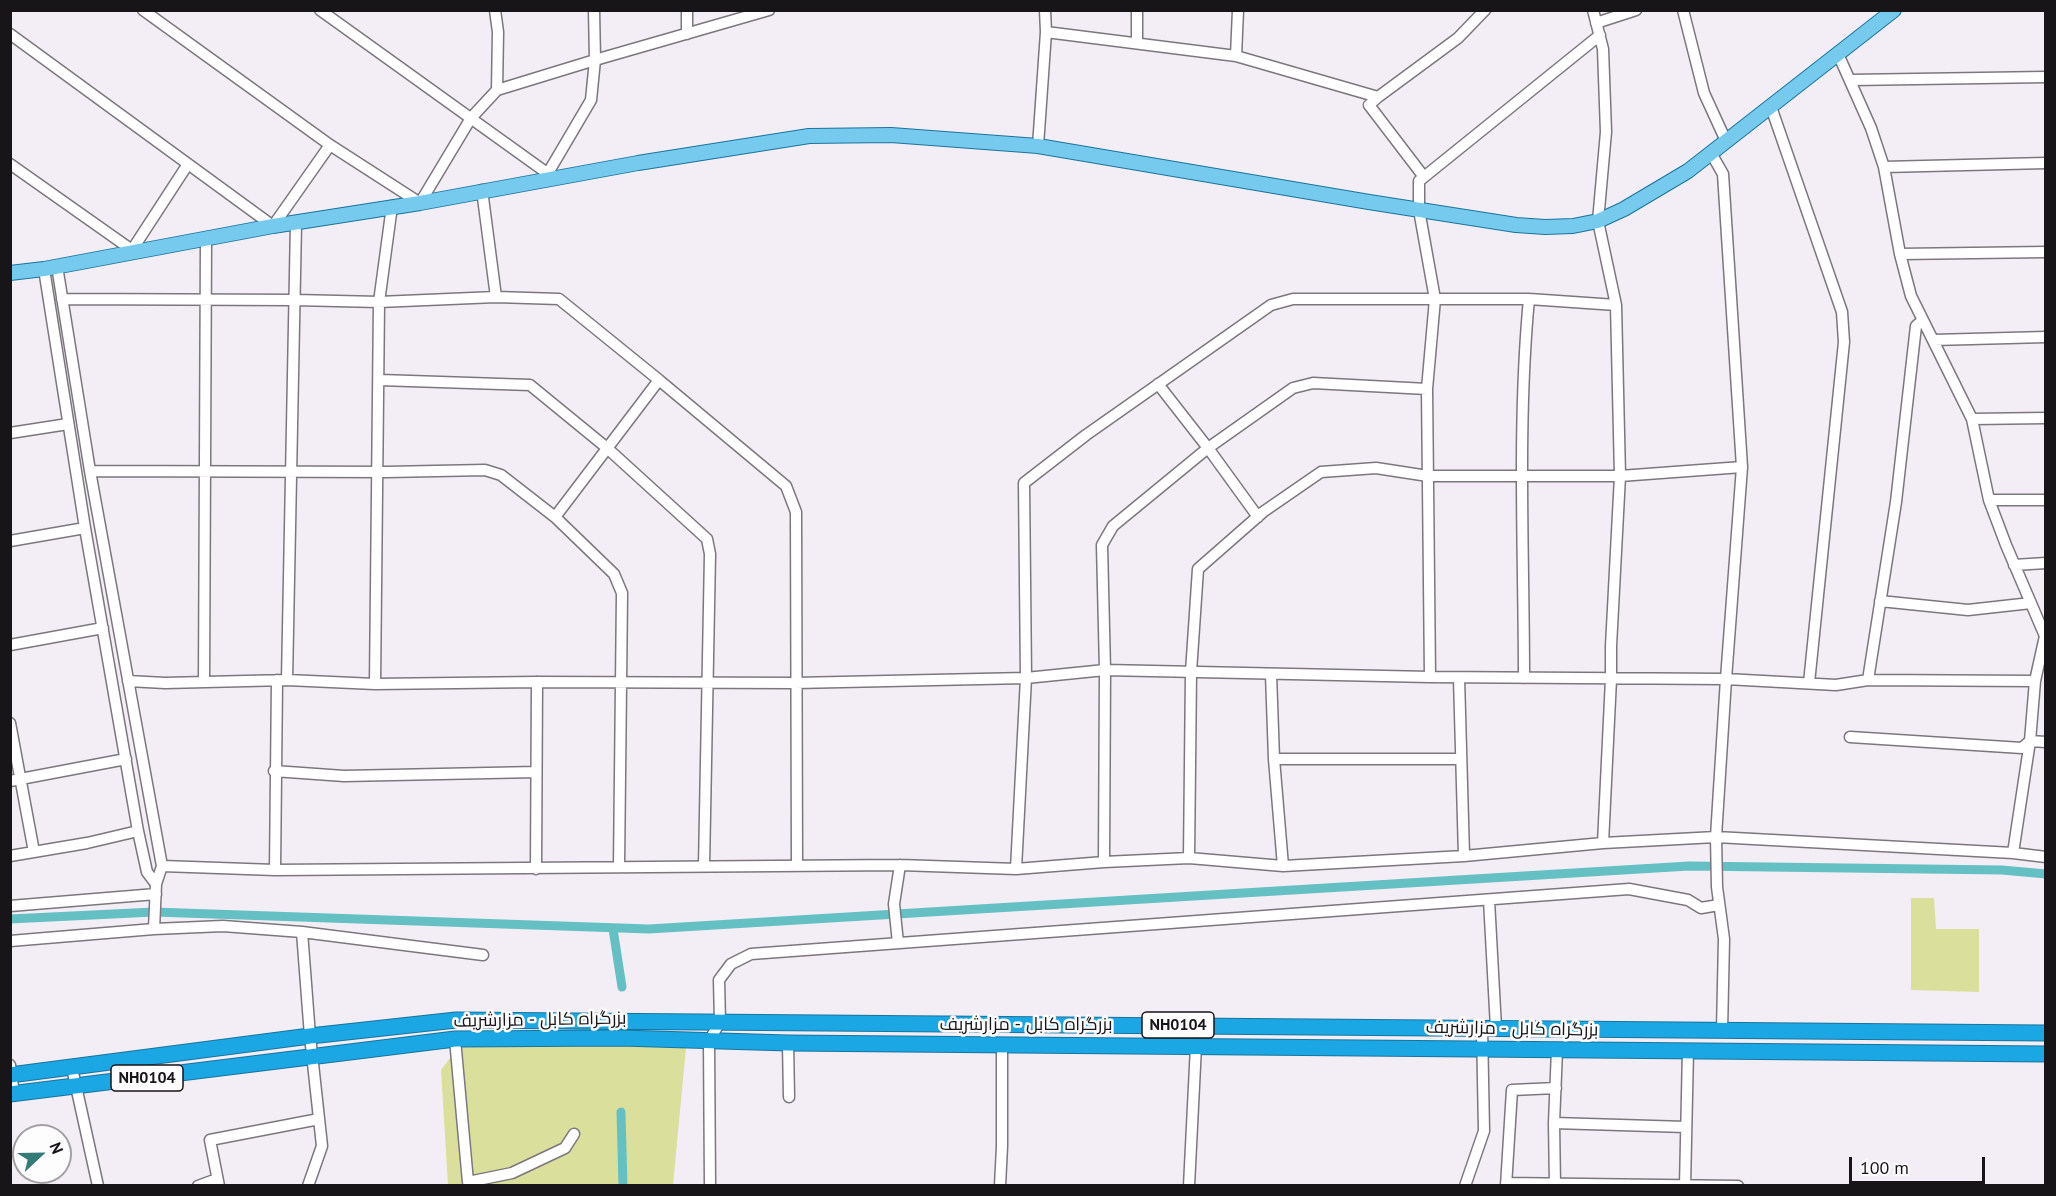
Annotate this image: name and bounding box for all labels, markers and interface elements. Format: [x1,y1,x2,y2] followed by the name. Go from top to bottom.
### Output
[453,1008,627,1032] street label: بزرگراه کابل - مزارشریف
[1142,1012,1214,1038] road number: NH0104
[940,1014,1112,1036] street label: بزرگراه کابل - مزارشریف
[1425,1017,1599,1041] street label: بزرگراه کابل - مزارشریف
[111,1065,183,1091] road number: NH0104
[12,1124,72,1184] north arrow
[46,1139,68,1157] text: N
[1852,1145,1988,1183] scale bar
[1860,1156,1909,1179] text: 100 m

